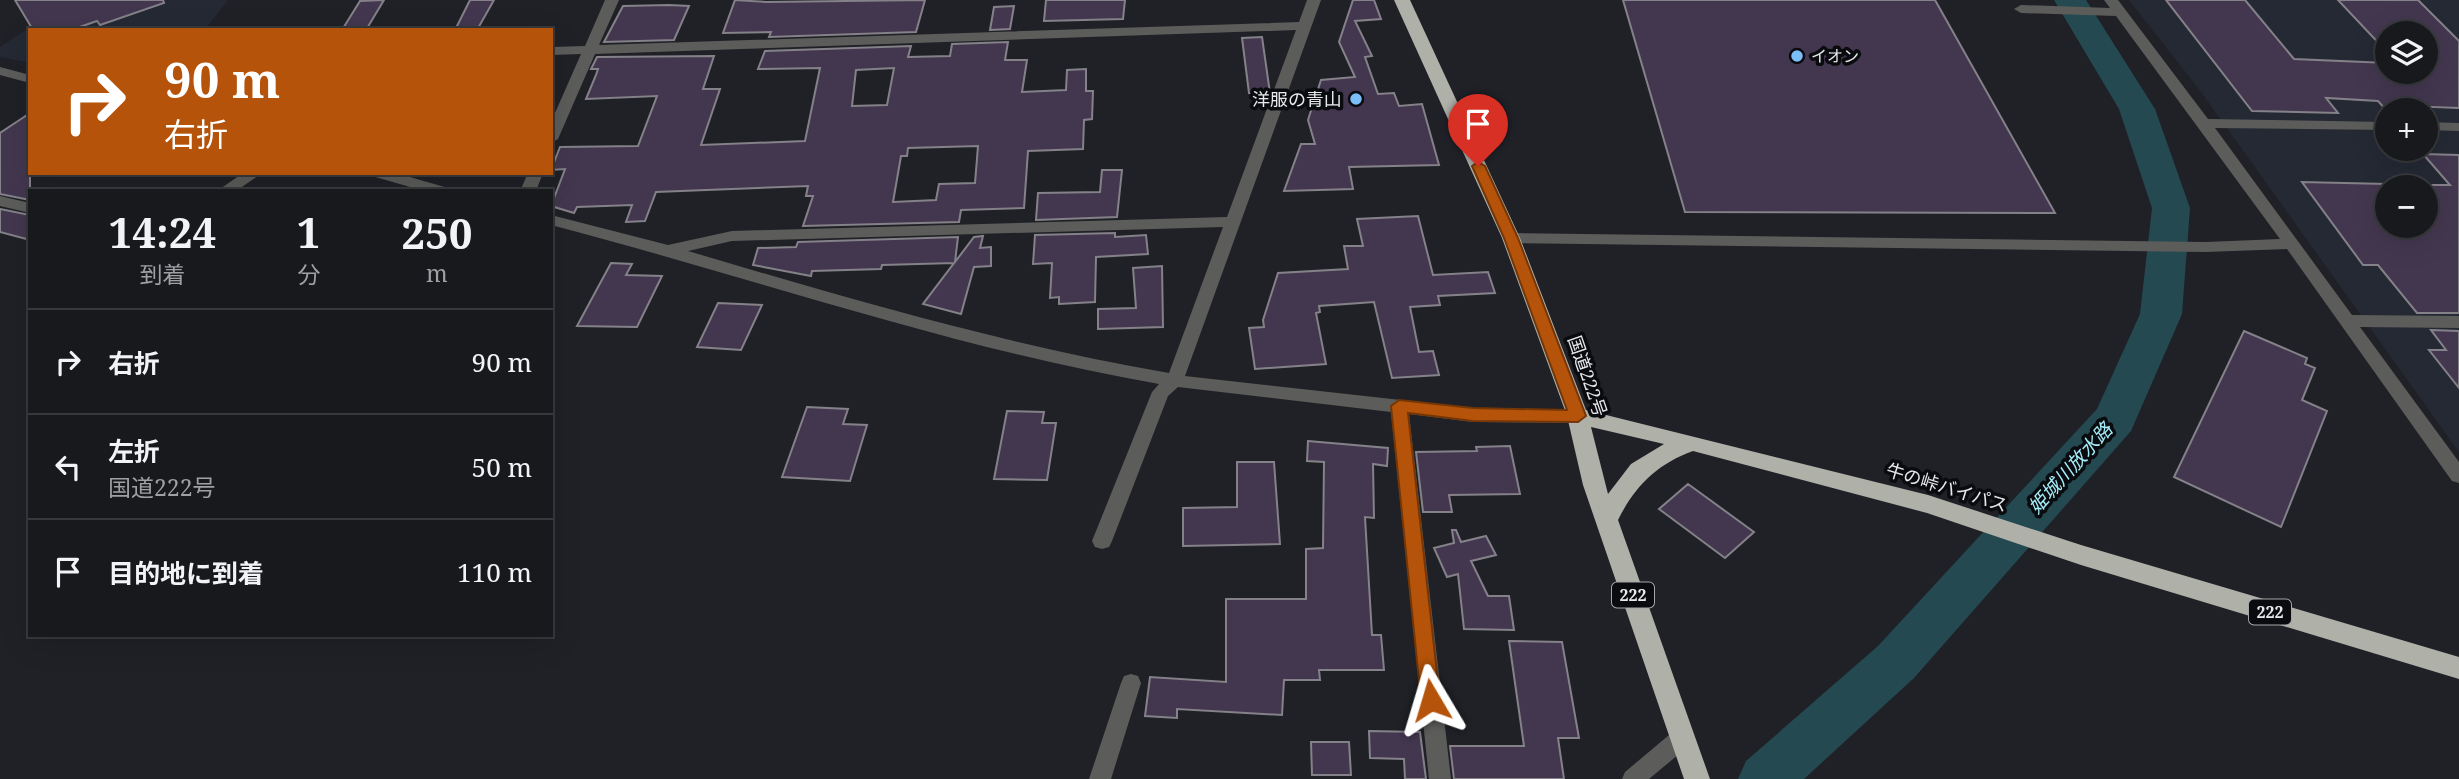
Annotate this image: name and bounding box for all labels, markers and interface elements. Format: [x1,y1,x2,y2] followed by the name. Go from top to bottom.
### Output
[2375,21,2438,238] map controls
[2375,21,2438,84] button: layers
[1811,45,1859,67] place label: イオン
[164,46,280,112] text: 90 m
[1789,48,1805,64] marker: イオン
[49,56,140,147] icon: right
[1252,87,1342,111] place label: 洋服の青山
[1348,91,1364,107] marker: 洋服の青山
[1448,94,1508,166] pin
[2375,98,2438,161] button: +
[1459,105,1497,143] icon: arrive
[164,112,228,155] text: 右折
[2375,175,2438,238] button: −
[109,203,216,260] text: 14:24
[297,203,321,260] text: 1
[401,204,472,261] text: 250
[426,257,448,289] text: m
[139,258,185,290] text: 到着
[297,258,320,290] text: 分
[1563,332,1613,420] street label: 国道222号
[49,343,87,381] icon: right
[472,344,532,380] text: 90 m
[108,345,160,381] text: 右折
[2022,415,2119,519] water label: 姫城川放水路
[108,433,160,469] text: 左折
[49,448,87,486] icon: left
[472,449,532,485] text: 50 m
[1883,457,2011,517] street label: 牛の峠バイパス
[108,471,216,503] text: 国道222号
[49,553,87,591] icon: arrive
[457,554,532,590] text: 110 m
[108,555,264,591] text: 目的地に到着
[1612,582,1654,608] road number: 222
[2249,600,2291,624] road number: 222
[1394,663,1468,737] position arrow

